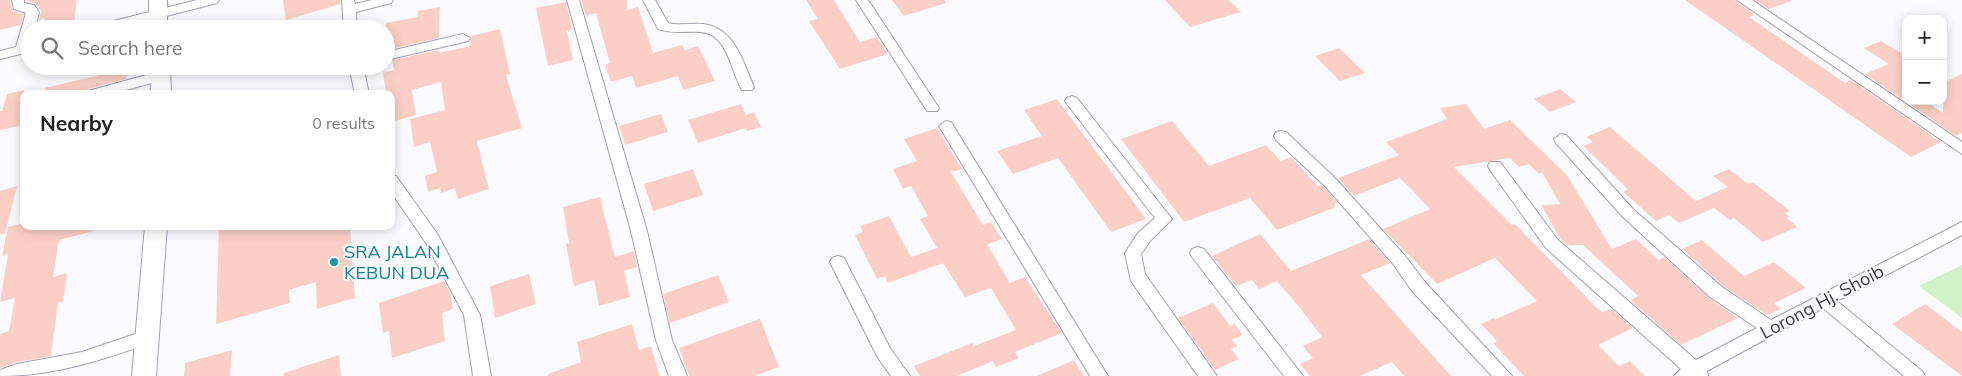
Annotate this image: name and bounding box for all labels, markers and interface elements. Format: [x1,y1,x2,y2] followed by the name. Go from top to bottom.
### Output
[1902,15,1947,105] map controls
[1902,15,1947,60] button: +
[20,20,395,75] search box
[38,34,66,62] icon: search
[78,36,182,60] text: Search here
[1902,60,1947,105] button: −
[40,110,113,136] text: Nearby
[312,113,375,133] text: 0 results
[344,240,449,284] place label: SRA JALAN KEBUN DUA
[328,256,340,268] marker: SRA JALAN KEBUN DUA
[1756,259,1888,344] street label: Lorong Hj. Shoib

